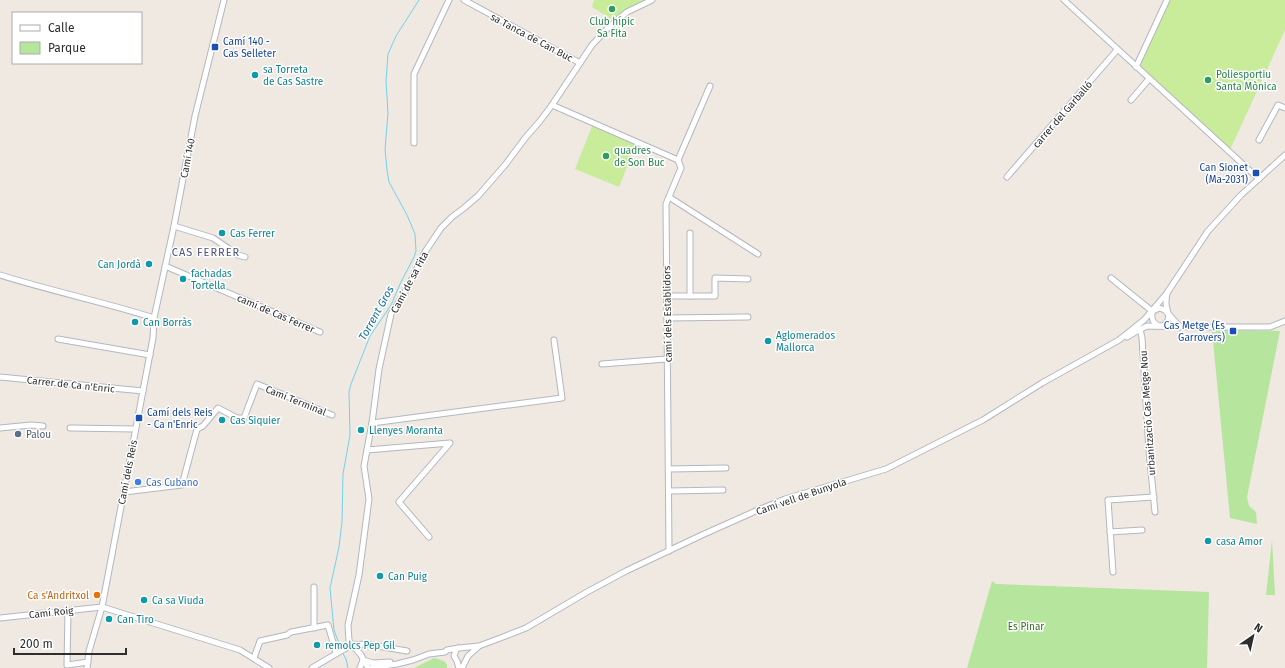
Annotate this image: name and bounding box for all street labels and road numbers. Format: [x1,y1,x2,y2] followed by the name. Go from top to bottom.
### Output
[488,11,575,65] street label: sa Tanca de Can Buc
[1030,79,1095,151] street label: carrer del Garballó
[177,137,198,179] street label: Camí 140
[388,249,431,315] street label: Camí de sa Fita
[660,265,675,362] street label: camí dels Establidors
[235,291,317,336] street label: camí de Cas Ferrer
[1138,350,1158,476] street label: urbanització Cas Metge Nou
[26,374,116,396] street label: Carrer de Ca n'Enric
[264,382,328,419] street label: Camí Terminal
[115,438,140,505] street label: Camí dels Reis
[754,475,848,518] street label: Camí vell de Bunyola
[28,604,75,621] street label: Camí Roig

